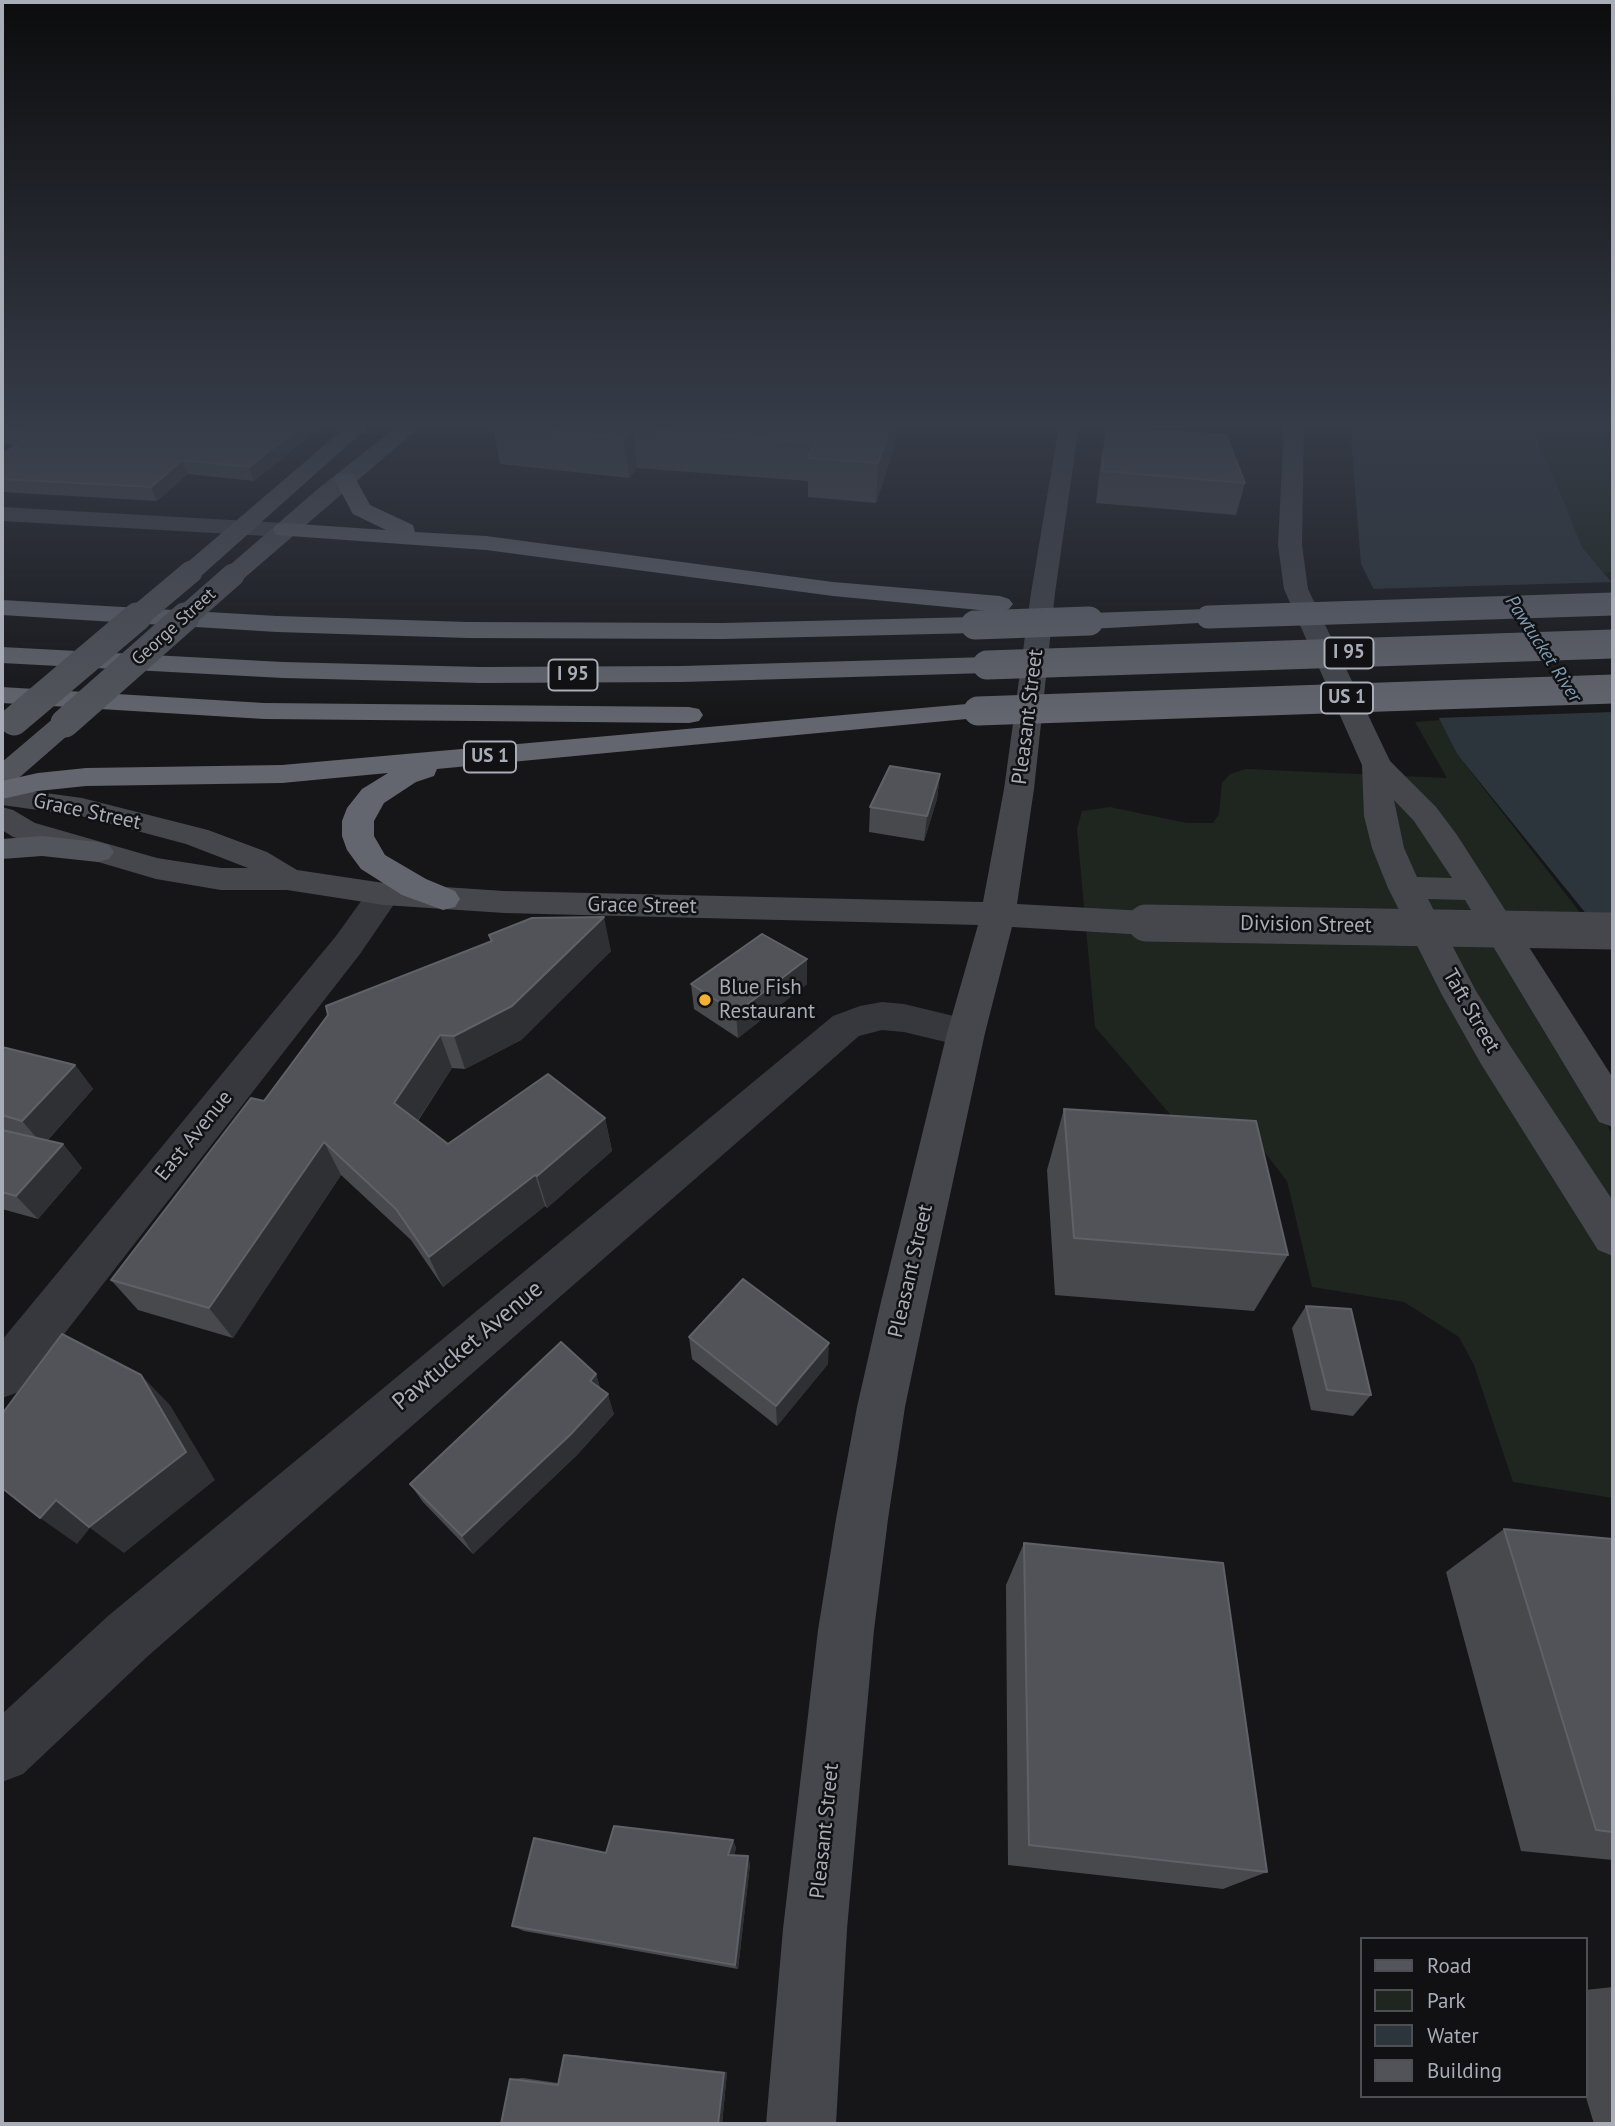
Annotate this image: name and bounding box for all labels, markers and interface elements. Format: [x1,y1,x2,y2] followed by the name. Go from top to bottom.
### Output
[128,584,220,670] street label: George Street
[1500,591,1586,707] water label: Pawtucket River
[1324,638,1374,668] road number: I 95
[1007,648,1049,786] street label: Pleasant Street
[548,660,598,690] road number: I 95
[1321,682,1373,713] road number: US 1
[464,742,516,772] road number: US 1
[31,788,143,836] street label: Grace Street
[587,892,697,920] street label: Grace Street
[1240,911,1372,939] street label: Division Street
[1437,965,1505,1057] street label: Taft Street
[719,975,815,1025] place label: Blue Fish Restaurant
[697,992,713,1008] marker: Blue Fish Restaurant
[150,1086,238,1186] street label: East Avenue
[883,1202,939,1340] street label: Pleasant Street
[387,1275,549,1417] street label: Pawtucket Avenue
[805,1762,845,1900] street label: Pleasant Street
[1360,1937,1587,2098] legend
[1427,1952,1471,1979] text: Road
[1427,1987,1466,2014] text: Park
[1427,2022,1479,2049] text: Water
[1427,2057,1502,2084] text: Building

